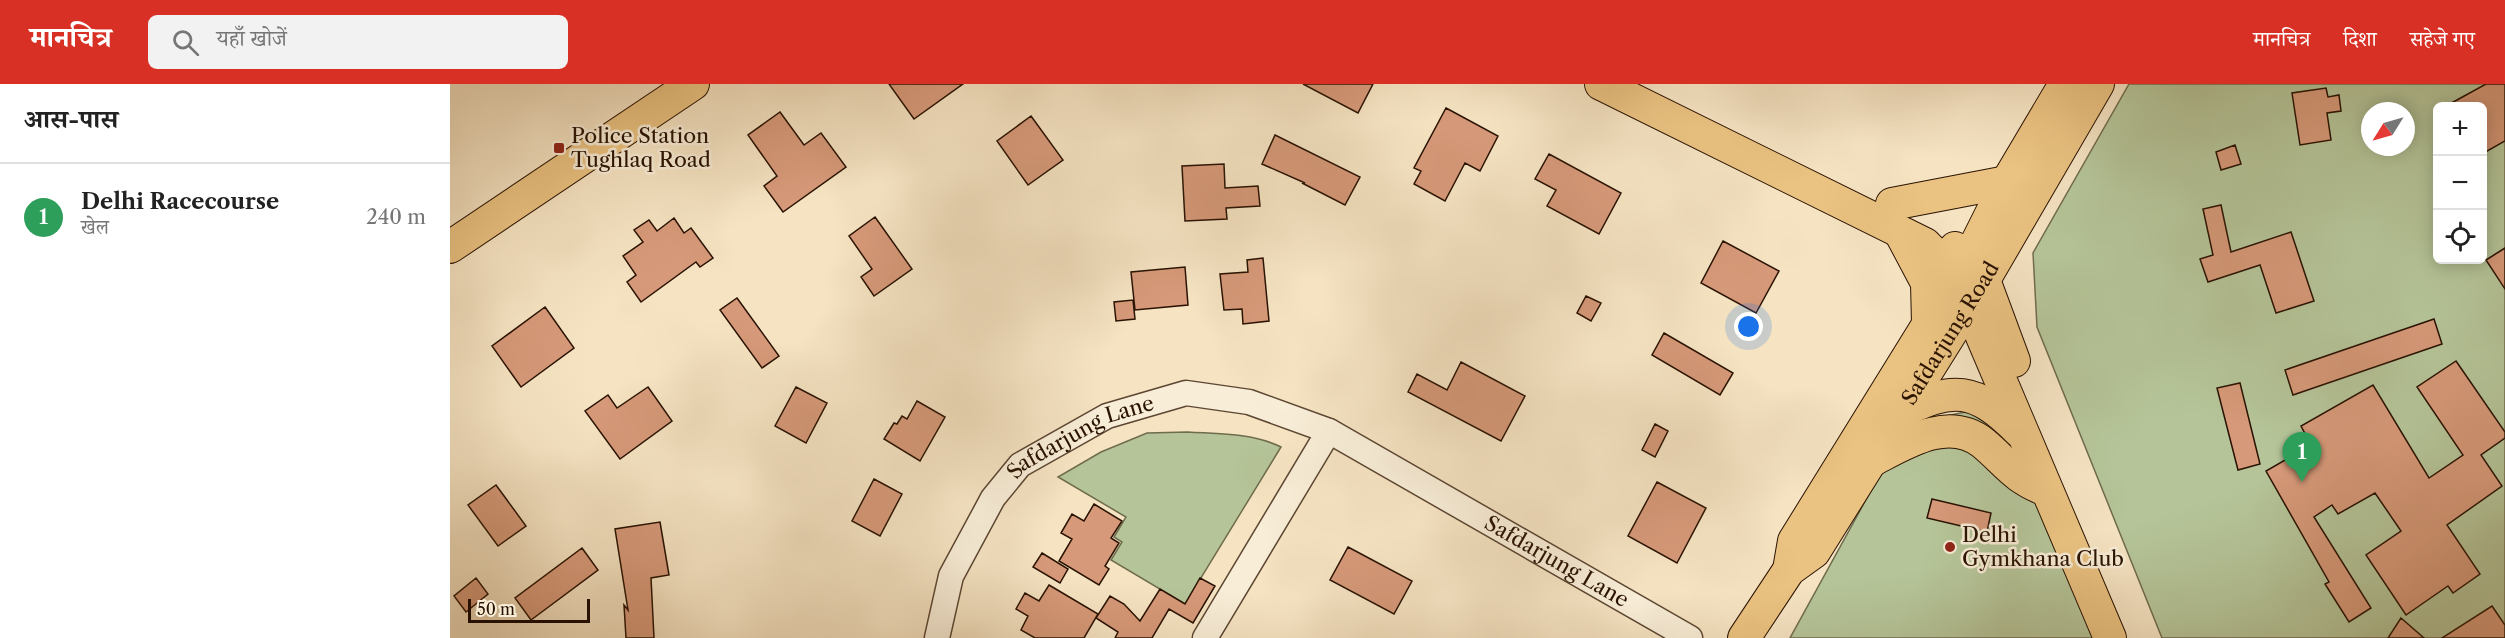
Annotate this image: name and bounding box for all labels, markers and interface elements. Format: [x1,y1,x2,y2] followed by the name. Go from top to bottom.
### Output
[148,15,568,69] search box
[30,20,112,54] text: मानचित्र
[217,25,287,52] text: यहाँ खोजें
[169,26,202,59] icon: search
[2253,26,2310,51] text: मानचित्र
[2343,26,2377,51] text: दिशा
[2410,26,2475,51] text: सहेजे गए
[2361,102,2415,156] north arrow
[2433,102,2487,264] map controls
[2433,102,2487,156] button: +
[24,103,118,135] text: आस-पास
[571,123,711,172] place label: Police Station Tughlaq Road
[552,141,566,155] marker: Police Station Tughlaq Road
[2433,156,2487,210] button: −
[81,188,279,215] text: Delhi Racecourse
[39,205,48,229] text: 1
[366,205,426,229] text: 240 m
[2433,210,2487,264] button: locate
[81,215,109,239] text: खेल
[1896,257,2004,410] street label: Safdarjung Road
[1734,312,1763,341] your location
[1001,390,1157,483] street label: Safdarjung Lane
[2282,432,2322,482] pin: 1
[1480,510,1633,612] street label: Safdarjung Lane
[1962,522,2124,571] place label: Delhi Gymkhana Club
[1943,540,1957,554] marker: Delhi Gymkhana Club
[468,596,590,624] scale bar
[477,599,515,619] text: 50 m

